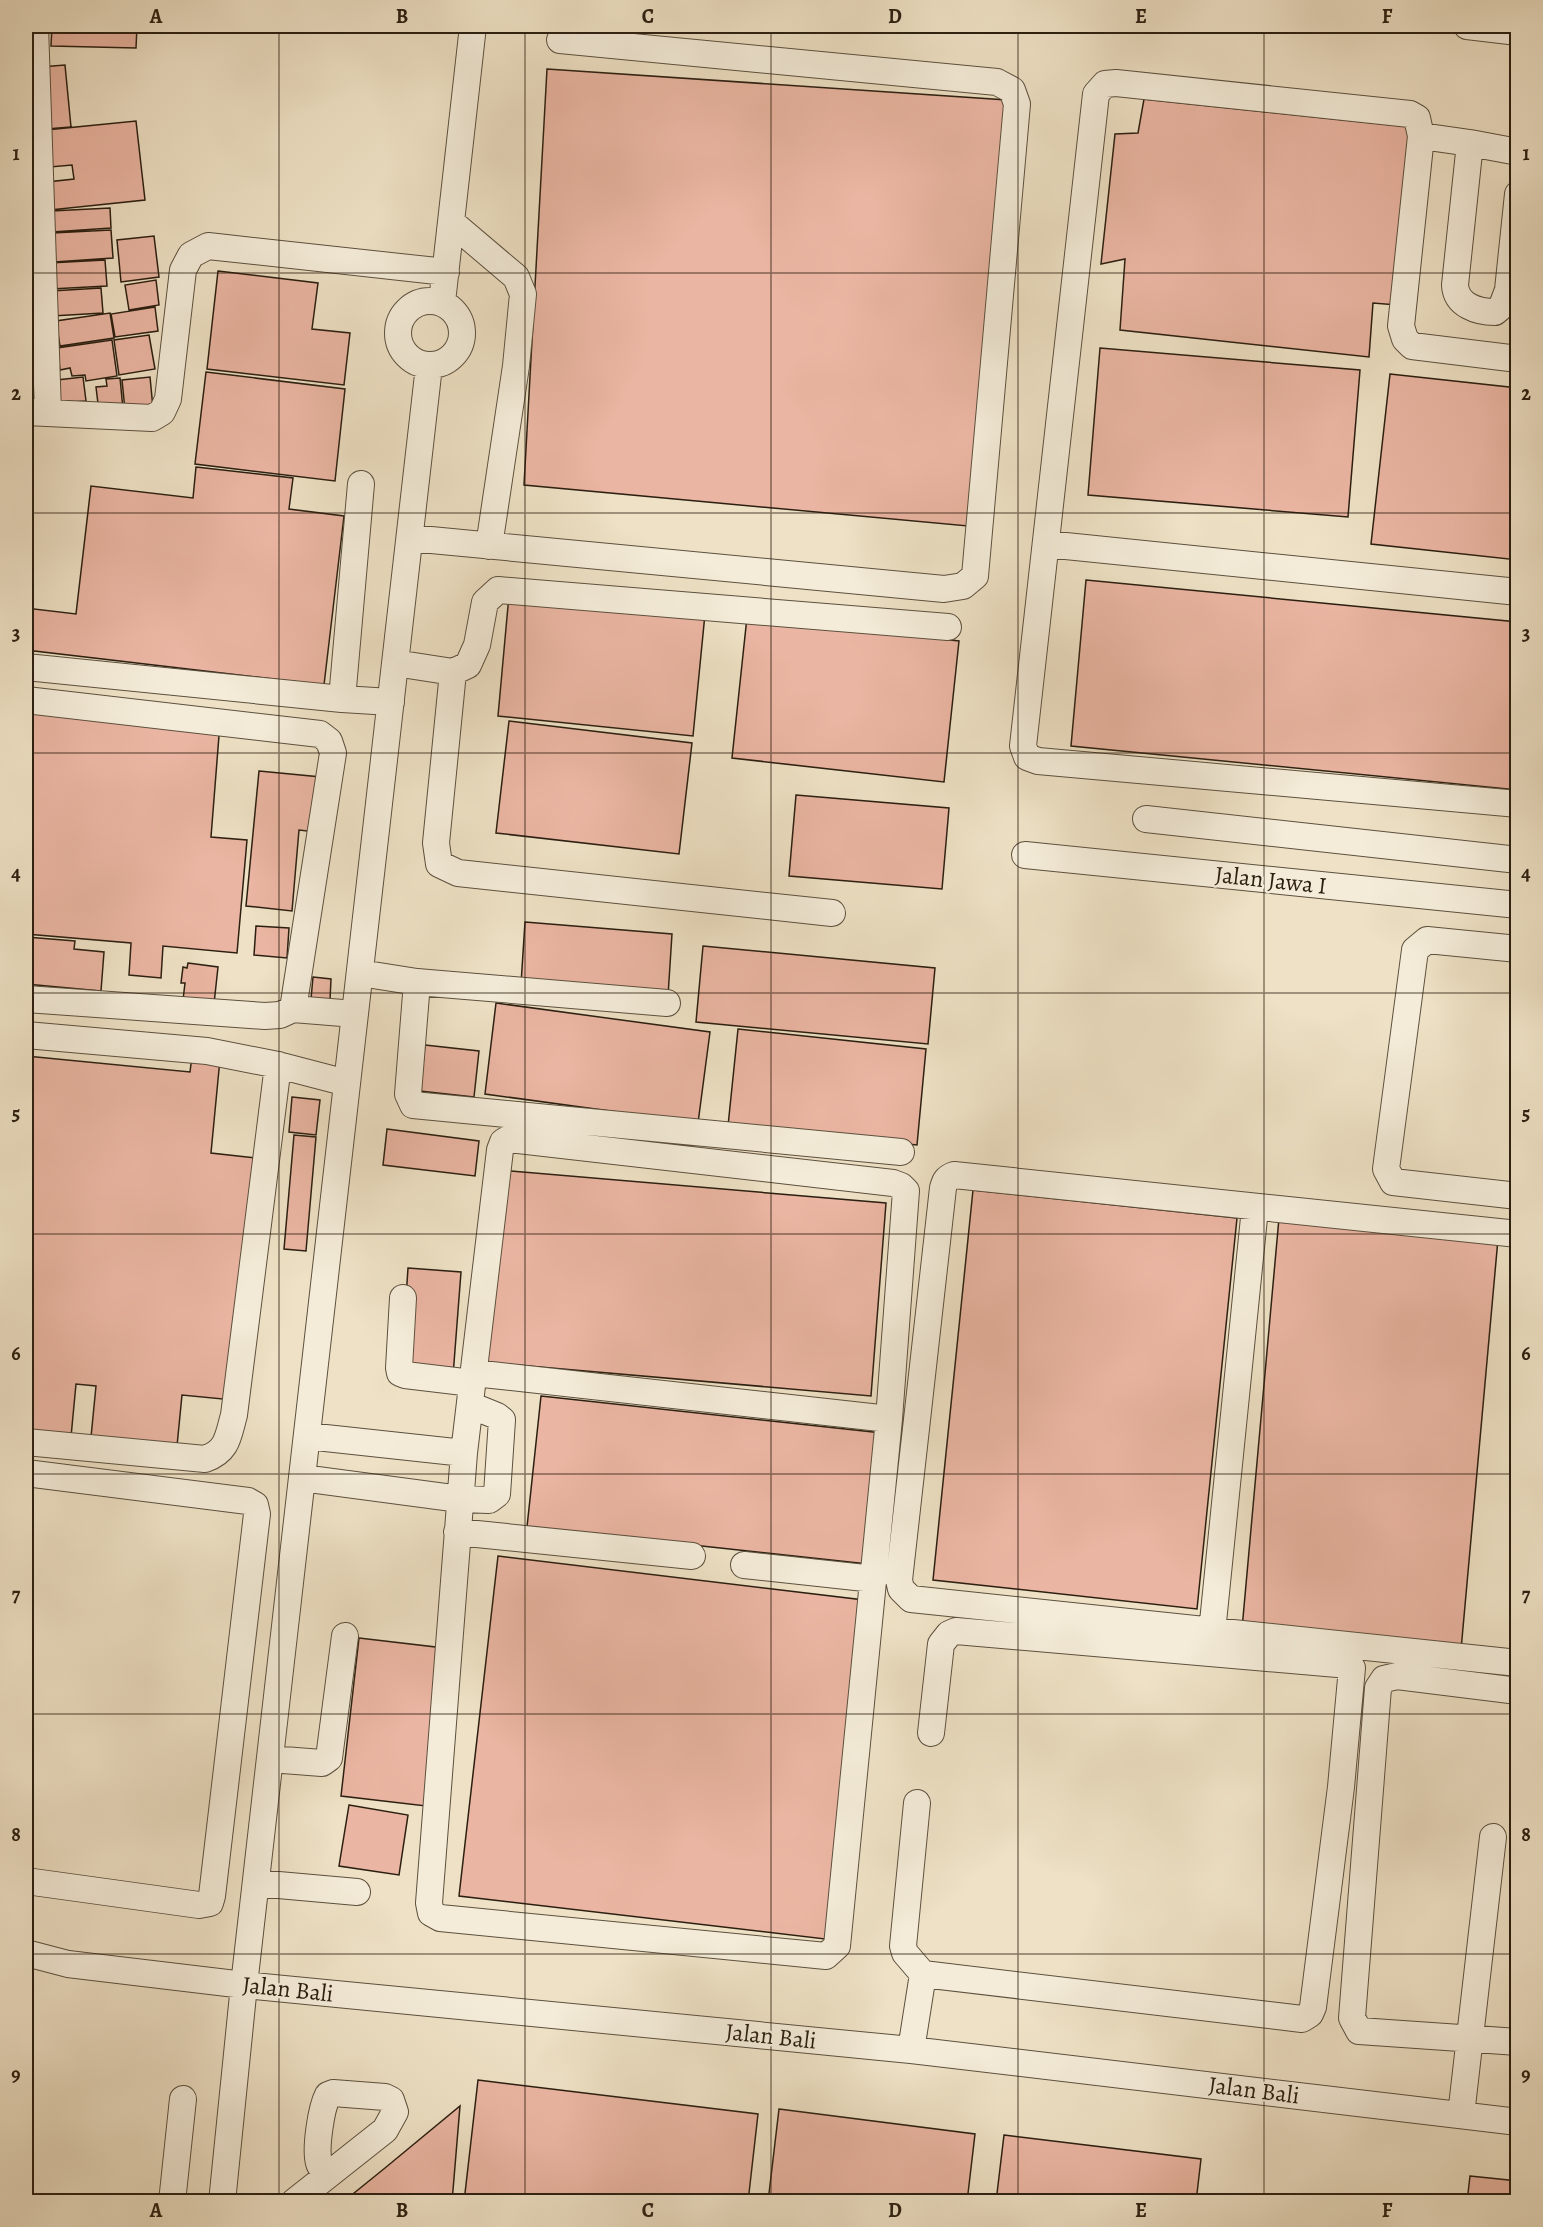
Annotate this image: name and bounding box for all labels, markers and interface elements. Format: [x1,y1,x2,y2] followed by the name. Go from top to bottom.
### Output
[149,3,163,30] text: A
[396,3,408,30] text: B
[642,3,654,30] text: C
[888,3,902,30] text: D
[1135,3,1147,30] text: E
[1382,3,1393,30] text: F
[12,140,20,167] text: 1
[1522,140,1530,167] text: 1
[11,380,21,407] text: 2
[1521,380,1531,407] text: 2
[12,620,20,647] text: 3
[1522,620,1530,647] text: 3
[1214,858,1328,902] street label: Jalan Jawa I
[11,860,21,887] text: 4
[1521,860,1531,887] text: 4
[12,1100,20,1127] text: 5
[1522,1100,1530,1127] text: 5
[11,1340,21,1367] text: 6
[1521,1340,1531,1367] text: 6
[12,1581,21,1608] text: 7
[1522,1581,1531,1608] text: 7
[11,1821,21,1848] text: 8
[1521,1821,1531,1848] text: 8
[241,1968,335,2010] street label: Jalan Bali
[724,2015,818,2057] street label: Jalan Bali
[11,2061,21,2088] text: 9
[1521,2061,1531,2088] text: 9
[1207,2069,1301,2111] street label: Jalan Bali
[149,2197,163,2224] text: A
[396,2197,408,2224] text: B
[642,2197,654,2224] text: C
[888,2197,902,2224] text: D
[1135,2197,1147,2224] text: E
[1382,2197,1393,2224] text: F

